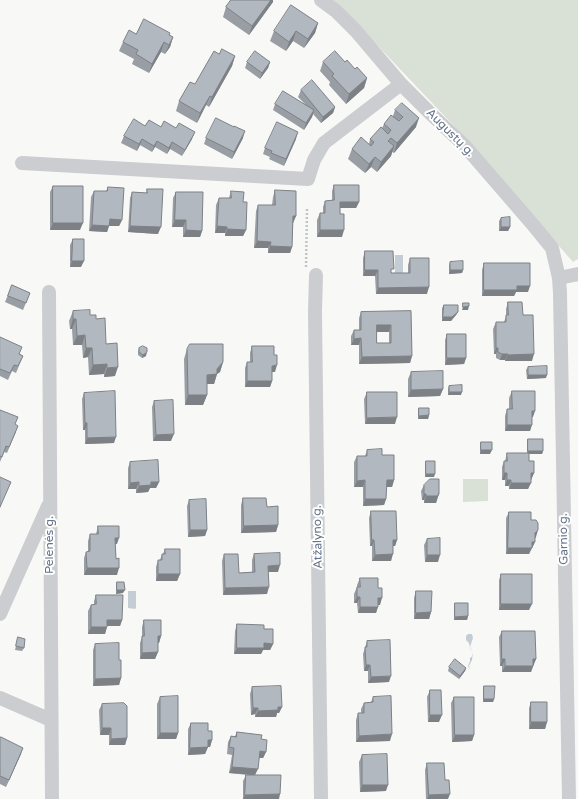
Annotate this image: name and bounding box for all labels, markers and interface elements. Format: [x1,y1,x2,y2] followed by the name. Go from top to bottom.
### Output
[423,106,477,160] street label: Augustų g.
[310,505,326,569] street label: Atžalyno g.
[556,513,572,565] street label: Garnio g.
[43,516,57,574] street label: Pelenės g.

